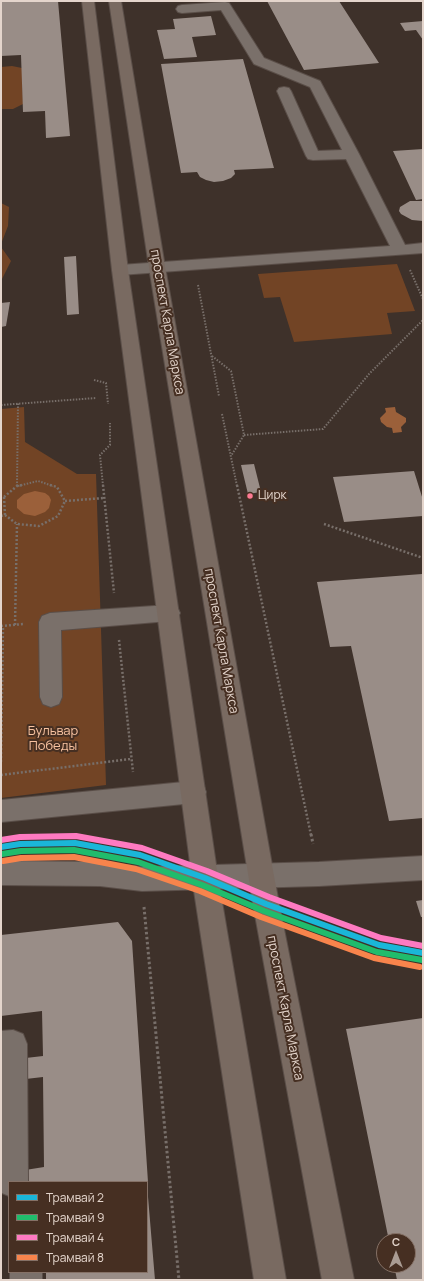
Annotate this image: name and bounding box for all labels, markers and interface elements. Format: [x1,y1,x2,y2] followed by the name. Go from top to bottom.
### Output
[147,248,187,396] street label: проспект Карла Маркса
[258,489,286,503] place label: Цирк
[245,491,255,501] marker: Цирк
[201,567,241,715] street label: проспект Карла Маркса
[28,723,78,754] park label: Бульвар Победы
[263,934,307,1082] street label: проспект Карла Маркса
[8,1181,148,1273] legend
[46,1189,104,1206] text: Трамвай 2
[46,1209,104,1226] text: Трамвай 9
[46,1229,104,1246] text: Трамвай 4
[376,1233,416,1273] north arrow
[392,1234,400,1249] text: С
[46,1249,104,1266] text: Трамвай 8

